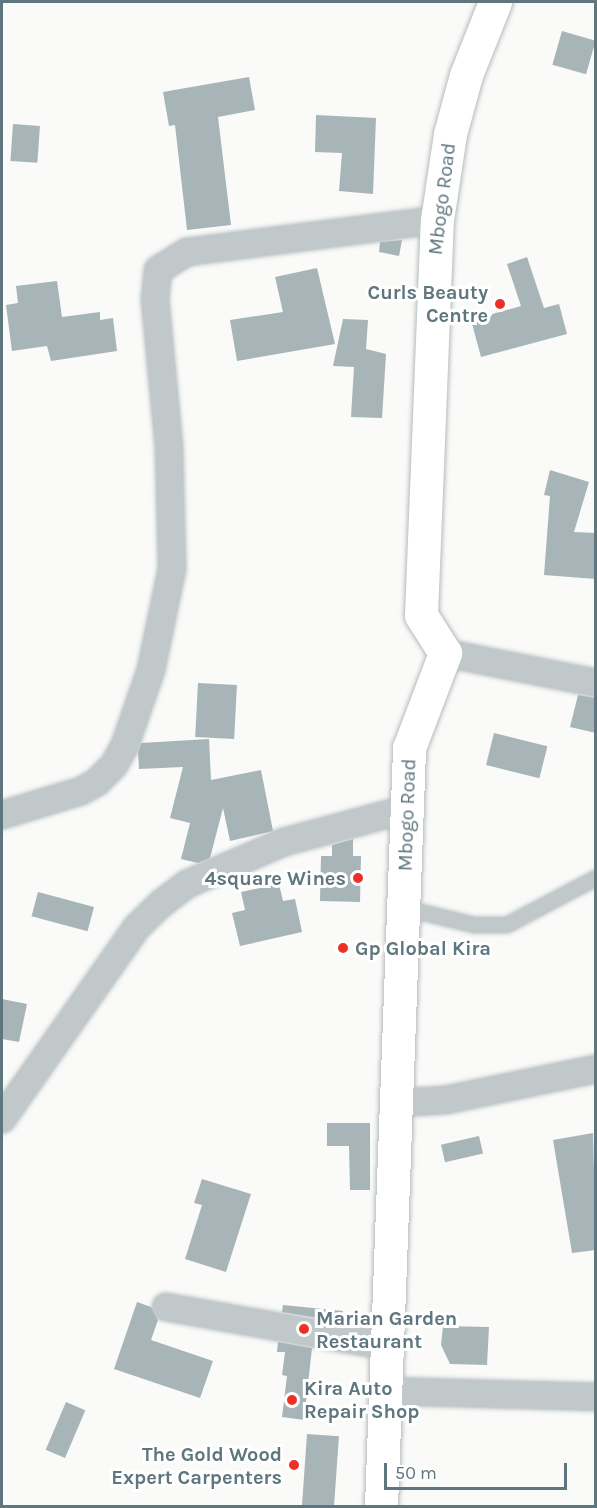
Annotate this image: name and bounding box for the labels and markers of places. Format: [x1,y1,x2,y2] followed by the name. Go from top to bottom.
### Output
[367,280,488,327] place label: Curls Beauty Centre
[493,297,507,311] marker: Curls Beauty Centre
[205,866,346,890] place label: 4square Wines
[351,871,365,885] marker: 4square Wines
[355,936,491,960] place label: Gp Global Kira
[336,941,350,955] marker: Gp Global Kira
[316,1306,457,1353] place label: Marian Garden Restaurant
[297,1322,311,1336] marker: Marian Garden Restaurant
[304,1376,420,1423] place label: Kira Auto Repair Shop
[285,1393,299,1407] marker: Kira Auto Repair Shop
[111,1442,282,1489] place label: The Gold Wood Expert Carpenters
[287,1458,301,1472] marker: The Gold Wood Expert Carpenters

